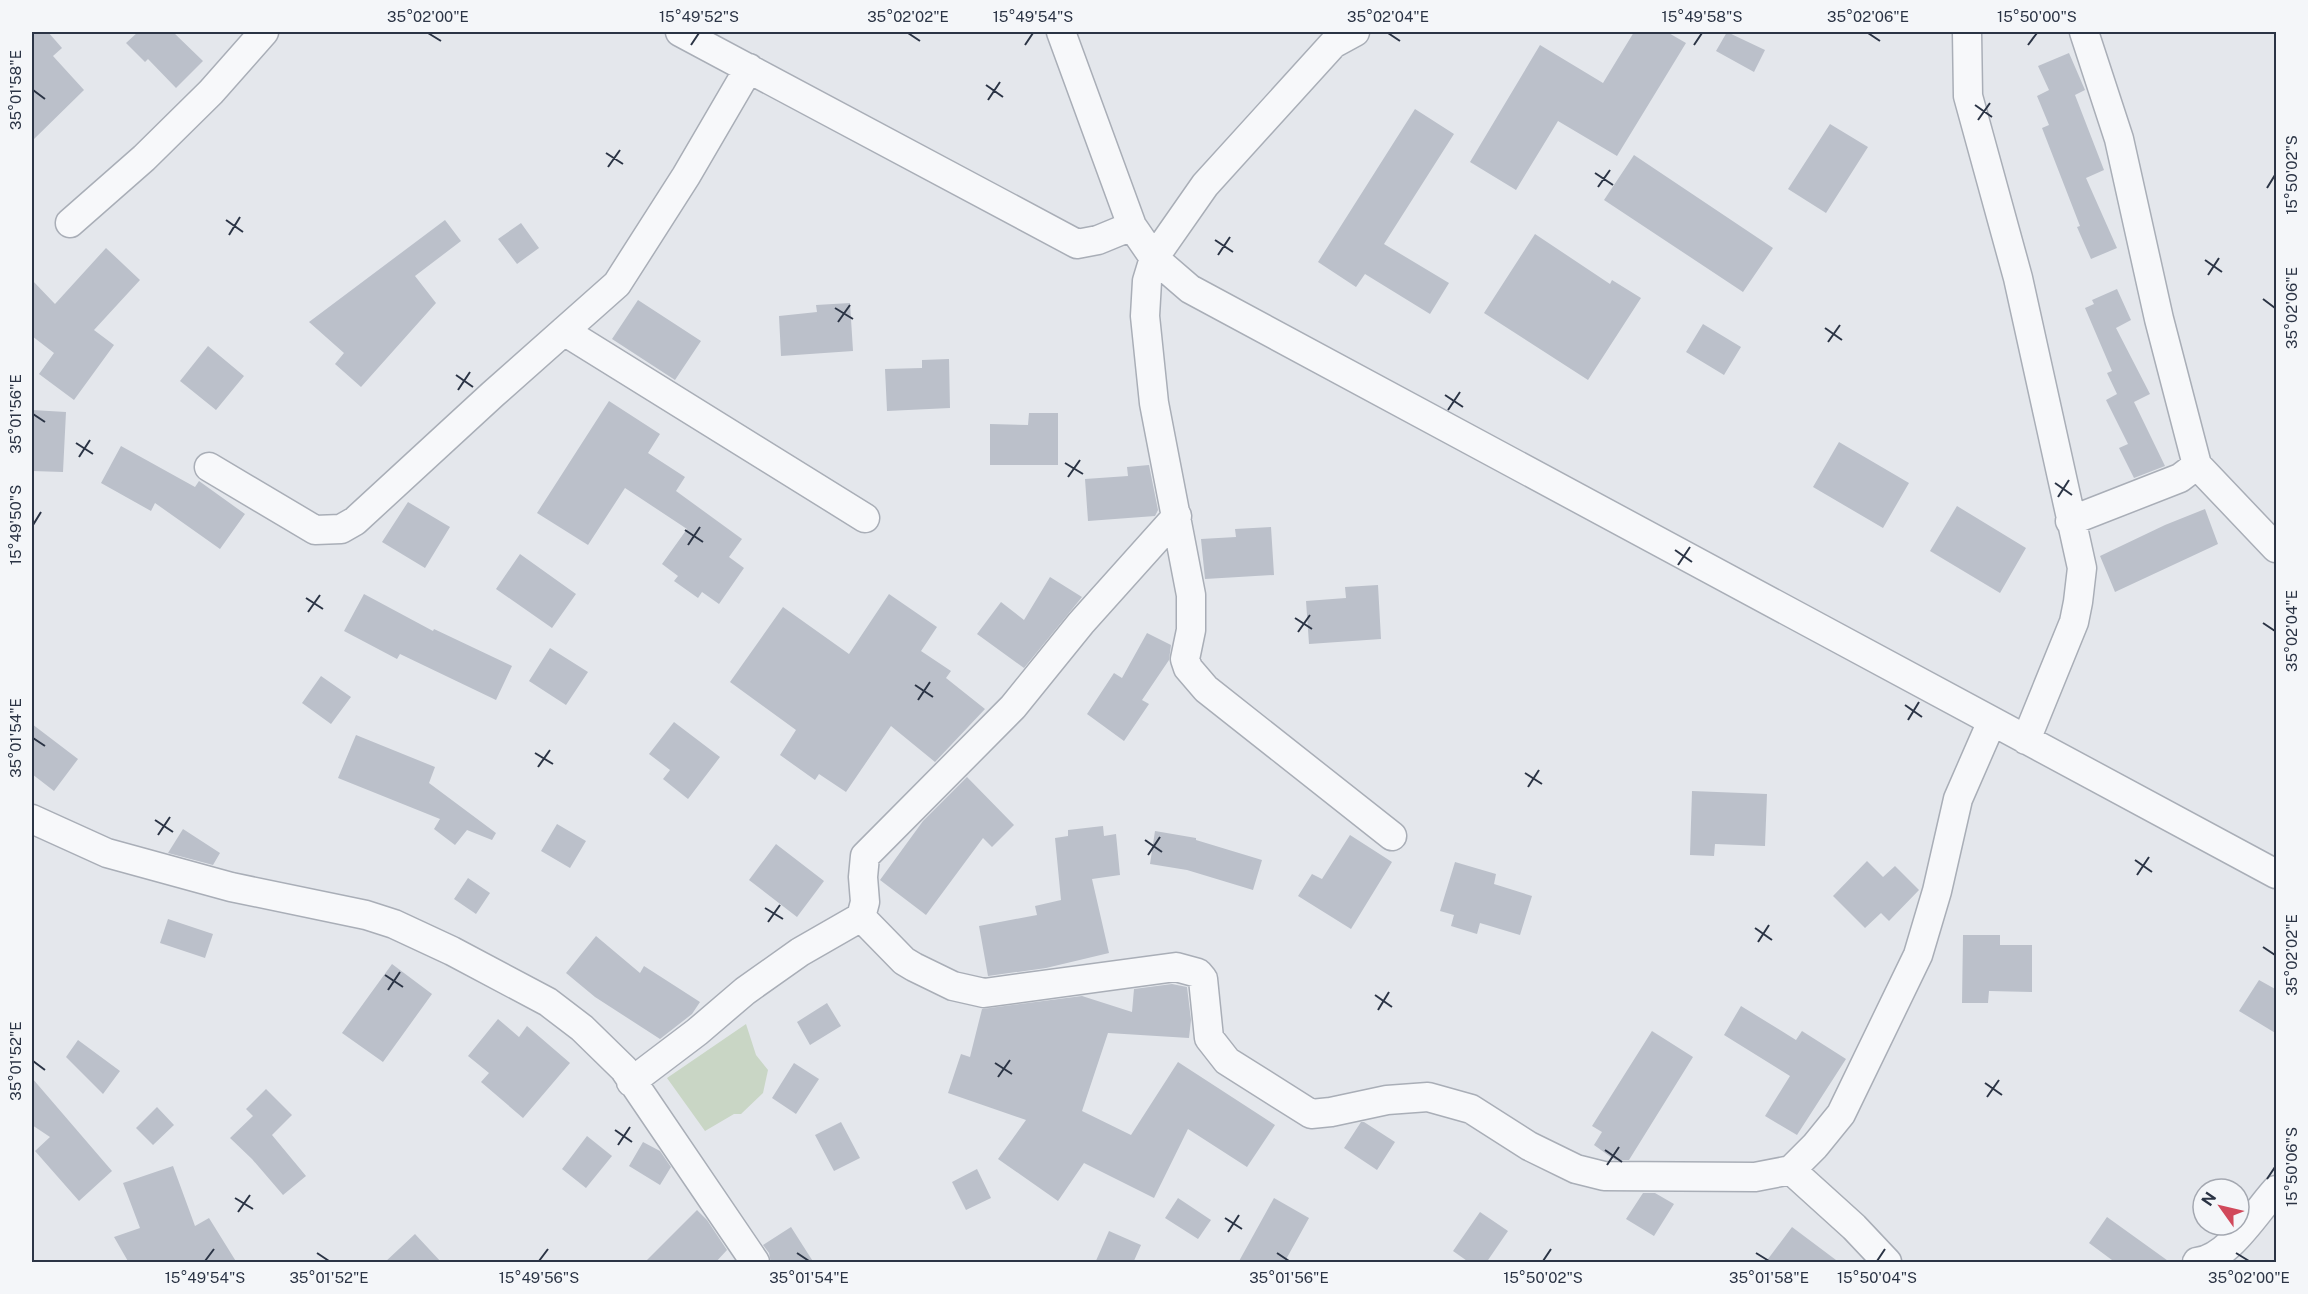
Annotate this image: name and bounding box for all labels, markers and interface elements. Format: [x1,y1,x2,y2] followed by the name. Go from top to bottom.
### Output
[387,8,469,25] text: 35°02'00"E
[659,8,739,25] text: 15°49'52"S
[867,8,949,25] text: 35°02'02"E
[993,8,1073,25] text: 15°49'54"S
[1347,8,1429,25] text: 35°02'04"E
[1662,8,1742,25] text: 15°49'58"S
[1827,8,1909,25] text: 35°02'06"E
[1997,8,2077,25] text: 15°50'00"S
[7,50,24,130] text: 35°01'58"E
[2283,135,2300,215] text: 15°50'02"S
[2283,267,2300,349] text: 35°02'06"E
[7,374,24,454] text: 35°01'56"E
[7,485,24,565] text: 15°49'50"S
[2283,590,2300,672] text: 35°02'04"E
[7,698,24,778] text: 35°01'54"E
[2283,914,2300,996] text: 35°02'02"E
[7,1021,24,1101] text: 35°01'52"E
[2283,1127,2300,1207] text: 15°50'06"S
[2191,1177,2251,1237] north arrow
[2198,1188,2220,1209] text: N
[165,1269,245,1286] text: 15°49'54"S
[289,1269,369,1286] text: 35°01'52"E
[499,1269,579,1286] text: 15°49'56"S
[769,1269,849,1286] text: 35°01'54"E
[1249,1269,1329,1286] text: 35°01'56"E
[1503,1269,1583,1286] text: 15°50'02"S
[1729,1269,1809,1286] text: 35°01'58"E
[1837,1269,1917,1286] text: 15°50'04"S
[2208,1269,2290,1286] text: 35°02'00"E

